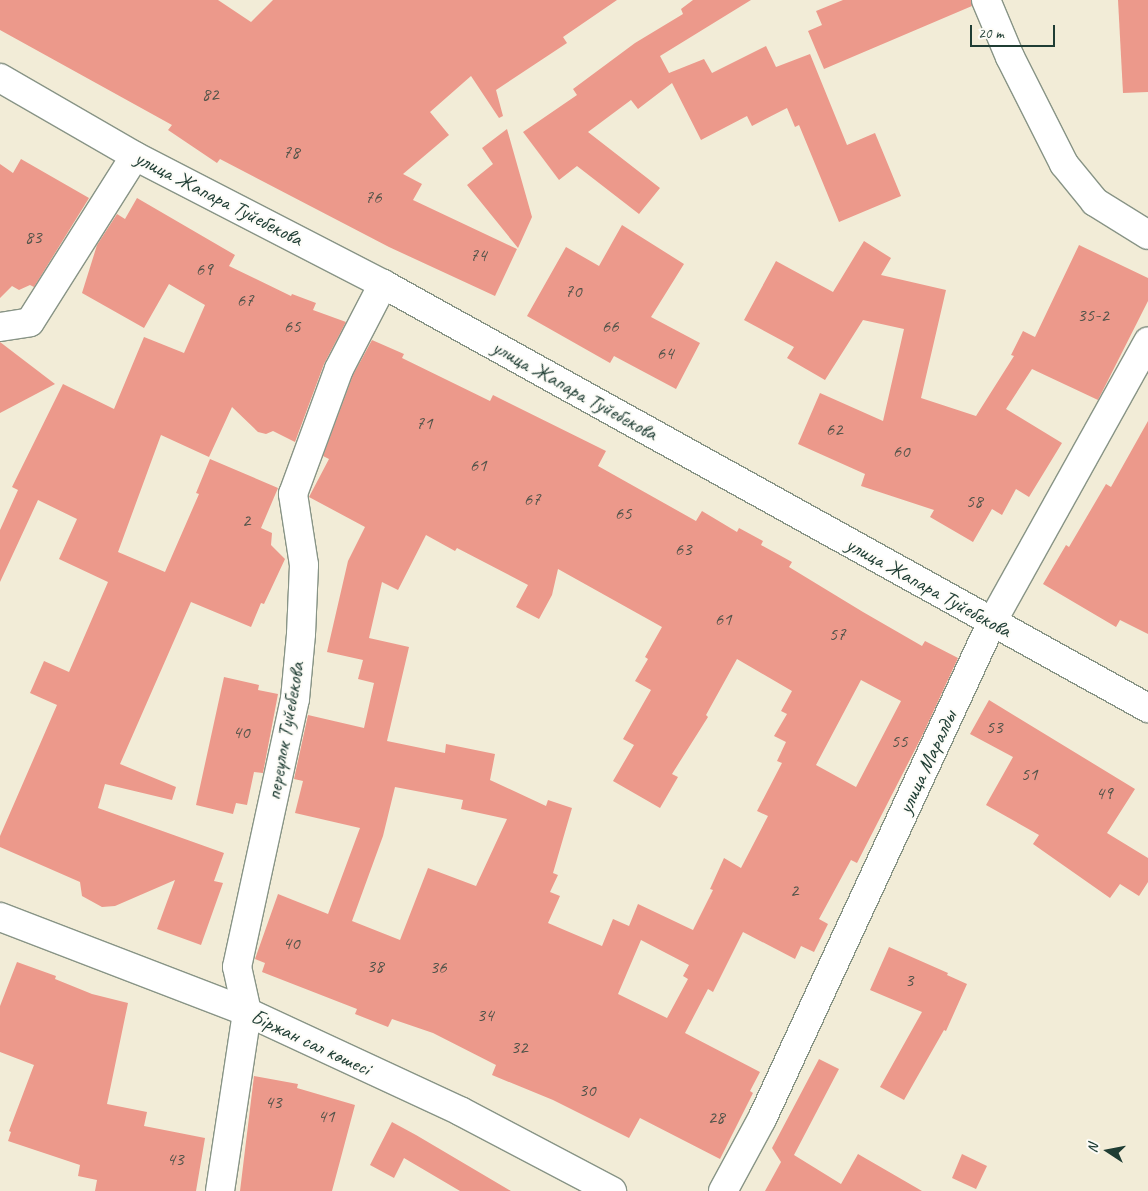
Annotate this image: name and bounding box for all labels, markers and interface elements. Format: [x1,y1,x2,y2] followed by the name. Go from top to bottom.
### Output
[973,15,1058,47] scale bar
[978,24,1004,43] text: 20 m
[201,84,219,106] house number: 82
[282,142,300,164] house number: 78
[131,145,307,251] street label: улица Жапара Туйебекова
[364,187,382,209] house number: 76
[24,227,42,249] house number: 83
[469,245,487,267] house number: 74
[195,259,213,281] house number: 69
[564,281,582,303] house number: 70
[236,290,254,312] house number: 67
[1077,305,1109,327] house number: 35-2
[283,316,301,338] house number: 65
[601,316,619,338] house number: 66
[488,334,662,446] street label: улица Жапара Туйебекова
[656,343,674,365] house number: 64
[415,413,433,435] house number: 71
[825,419,843,441] house number: 62
[892,441,910,463] house number: 60
[469,455,487,477] house number: 61
[523,489,541,511] house number: 67
[965,491,983,513] house number: 58
[614,503,632,525] house number: 65
[242,510,250,532] house number: 2
[842,531,1016,643] street label: улица Жапара Туйебекова
[674,539,692,561] house number: 63
[714,609,732,631] house number: 61
[828,624,846,646] house number: 57
[261,661,309,801] street label: переулок Туйебекова
[892,707,962,817] street label: улица Маралды
[985,717,1003,739] house number: 53
[232,722,250,744] house number: 40
[890,731,908,753] house number: 55
[1020,764,1038,786] house number: 51
[1095,783,1113,805] house number: 49
[790,880,798,902] house number: 2
[282,933,300,955] house number: 40
[366,956,384,978] house number: 38
[429,957,447,979] house number: 36
[905,970,913,992] house number: 3
[247,1003,375,1081] street label: Біржан сал көшесі
[476,1005,494,1027] house number: 34
[510,1037,528,1059] house number: 32
[578,1080,596,1102] house number: 30
[264,1092,282,1114] house number: 43
[317,1106,335,1128] house number: 41
[707,1107,725,1129] house number: 28
[1083,1126,1133,1176] north arrow
[1084,1142,1102,1154] text: N
[166,1149,184,1171] house number: 43

